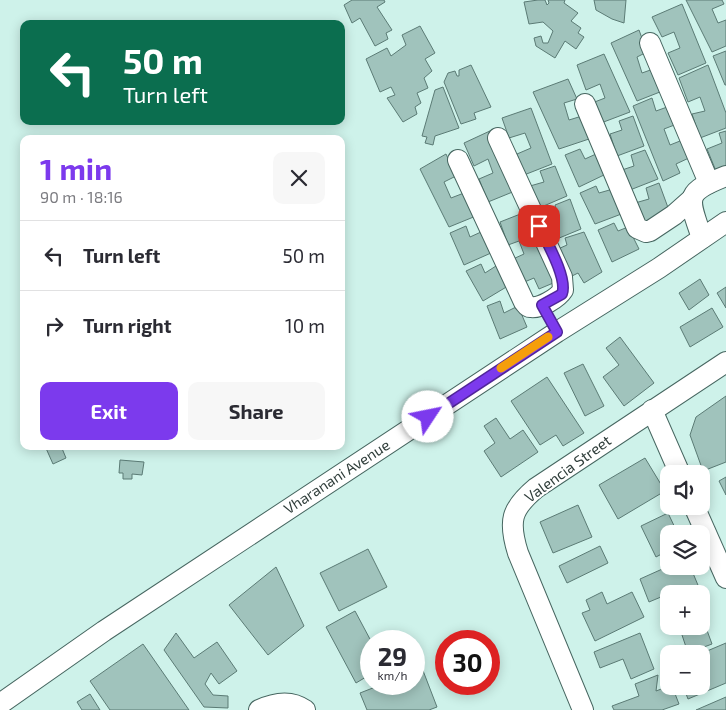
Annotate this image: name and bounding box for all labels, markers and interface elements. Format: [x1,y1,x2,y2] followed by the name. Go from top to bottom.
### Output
[123,39,203,81] text: 50 m
[40,40,105,105] icon: left
[123,81,208,107] text: Turn left
[40,150,112,186] text: 1 min
[273,152,325,204] button: close
[40,187,123,206] text: 90 m · 18:16
[518,205,560,247] pin
[525,212,553,240] icon: arrive
[40,242,68,270] icon: left
[83,244,160,267] text: Turn left
[282,244,325,267] text: 50 m
[40,312,68,340] icon: right
[83,314,171,337] text: Turn right
[285,314,325,337] text: 10 m
[40,382,178,440] button: Exit
[188,382,325,440] button: Share
[401,390,453,442] position arrow
[521,431,614,506] street label: Valencia Street
[280,435,393,517] street label: Vharanani Avenue
[660,465,710,695] map controls
[660,465,710,515] button: sound
[660,525,710,575] button: layers
[660,585,710,635] button: +
[435,630,500,695] speed limit sign: 30
[378,641,407,671] text: 29
[660,645,710,695] button: −
[378,668,407,682] text: km/h

